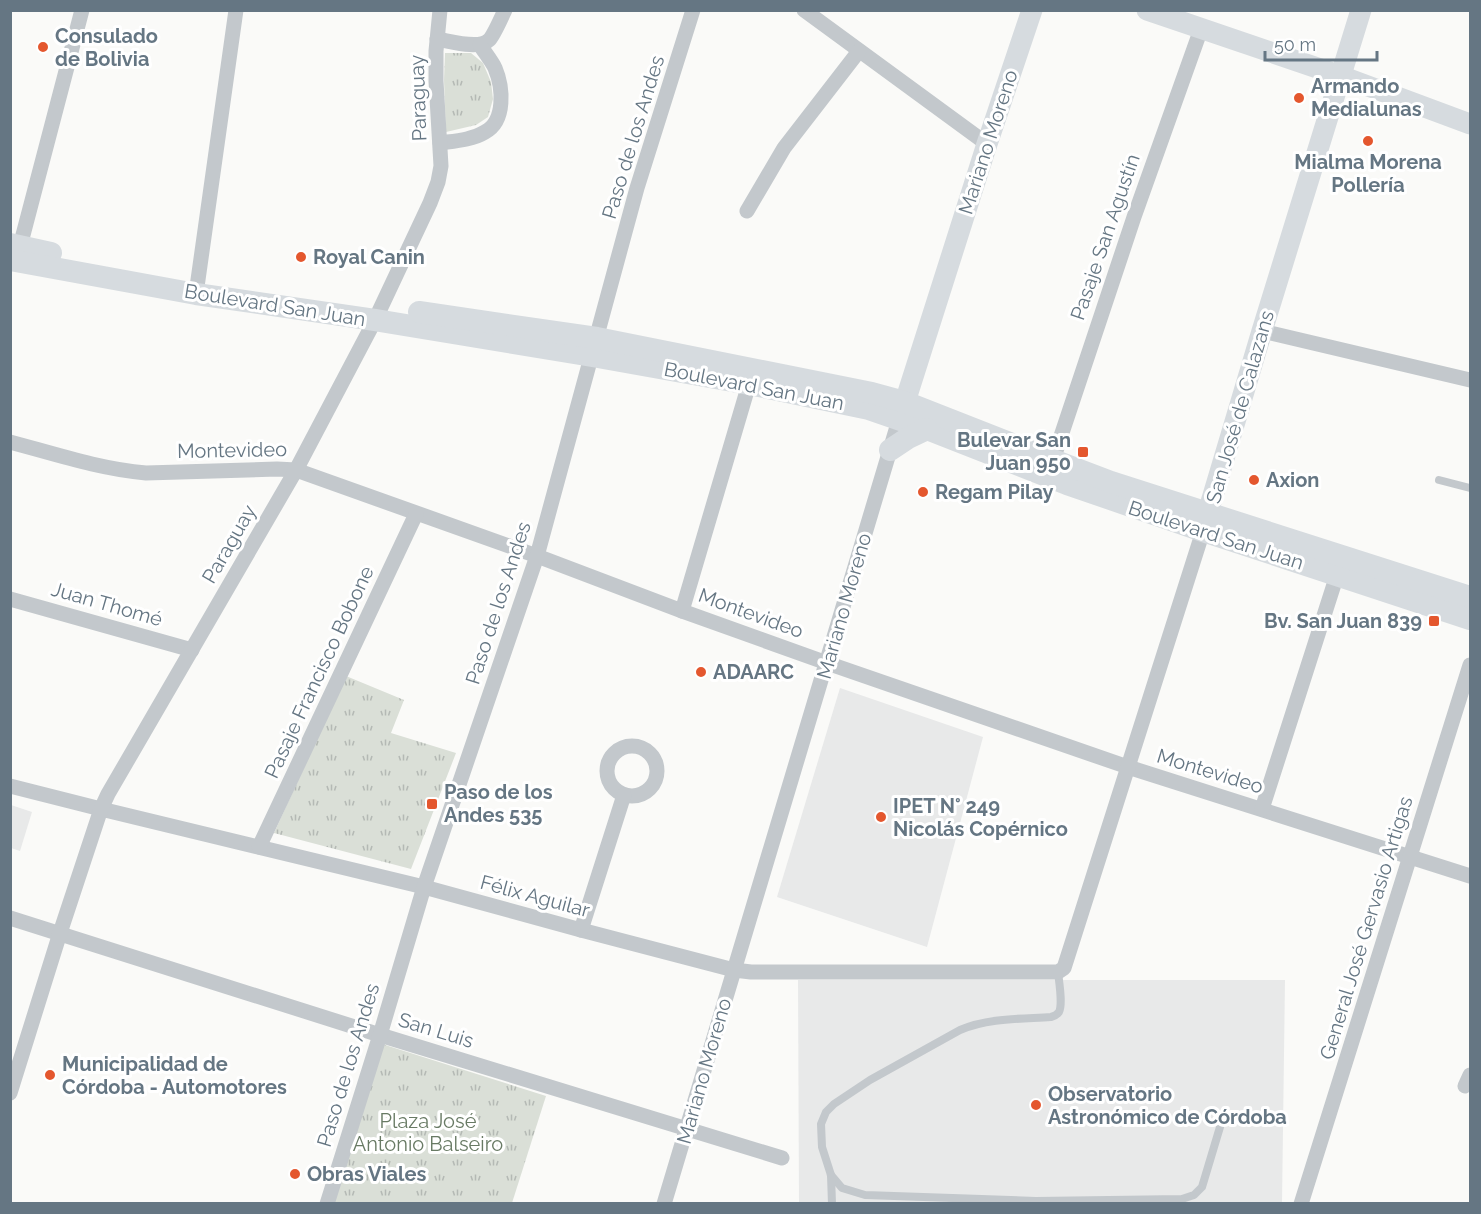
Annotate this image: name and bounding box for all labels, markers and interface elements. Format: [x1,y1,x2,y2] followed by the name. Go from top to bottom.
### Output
[55,24,158,71] place label: Consulado de Bolivia
[1265,24,1378,62] scale bar
[1274,34,1316,55] text: 50 m
[36,40,50,54] marker: Consulado de Bolivia
[597,52,669,222] street label: Paso de los Andes
[404,54,432,142] street label: Paraguay
[953,67,1023,217] street label: Mariano Moreno
[1311,74,1422,121] place label: Armando Medialunas
[1292,91,1306,105] marker: Armando Medialunas
[1361,134,1375,148] marker: Mialma Morena Pollería
[1294,150,1442,197] place label: Mialma Morena Pollería
[1065,151,1145,323] street label: Pasaje San Agustín
[313,245,425,269] place label: Royal Canin
[294,250,308,264] marker: Royal Canin
[183,279,367,331] street label: Boulevard San Juan
[1201,308,1279,506] street label: San José de Calazans
[662,357,846,415] street label: Boulevard San Juan
[957,428,1071,475] place label: Bulevar San Juan 950
[177,437,287,463] street label: Montevideo
[1076,445,1090,459] marker: Bulevar San Juan 950
[1266,468,1319,492] place label: Axion
[1247,473,1261,487] marker: Axion
[935,480,1053,504] place label: Regam Pilay
[916,485,930,499] marker: Regam Pilay
[1125,495,1307,575] street label: Boulevard San Juan
[197,500,261,588] street label: Paraguay
[460,519,536,687] street label: Paso de los Andes
[812,530,876,682] street label: Mariano Moreno
[259,562,379,782] street label: Pasaje Francisco Bobone
[49,577,166,631] street label: Juan Thomé
[695,583,807,643] street label: Montevideo
[1264,609,1422,633] place label: Bv. San Juan 839
[1427,614,1441,628] marker: Bv. San Juan 839
[713,660,794,684] place label: ADAARC
[694,665,708,679] marker: ADAARC
[1154,743,1266,799] street label: Montevideo
[444,780,553,827] place label: Paso de los Andes 535
[893,794,1068,841] place label: IPET N° 249 Nicolás Copérnico
[1314,794,1418,1062] street label: General José Gervasio Artigas
[425,797,439,811] marker: Paso de los Andes 535
[874,810,888,824] marker: IPET N° 249 Nicolás Copérnico
[478,870,592,922] street label: Félix Aguilar
[312,980,384,1150] street label: Paso de los Andes
[672,995,736,1147] street label: Mariano Moreno
[396,1007,476,1053] street label: San Luis
[62,1052,287,1099] place label: Municipalidad de Córdoba - Automotores
[43,1068,57,1082] marker: Municipalidad de Córdoba - Automotores
[1048,1082,1287,1129] place label: Observatorio Astronómico de Córdoba
[1029,1098,1043,1112] marker: Observatorio Astronómico de Córdoba
[353,1109,503,1156] park label: Plaza José Antonio Balseiro
[307,1162,426,1186] place label: Obras Viales
[288,1167,302,1181] marker: Obras Viales

